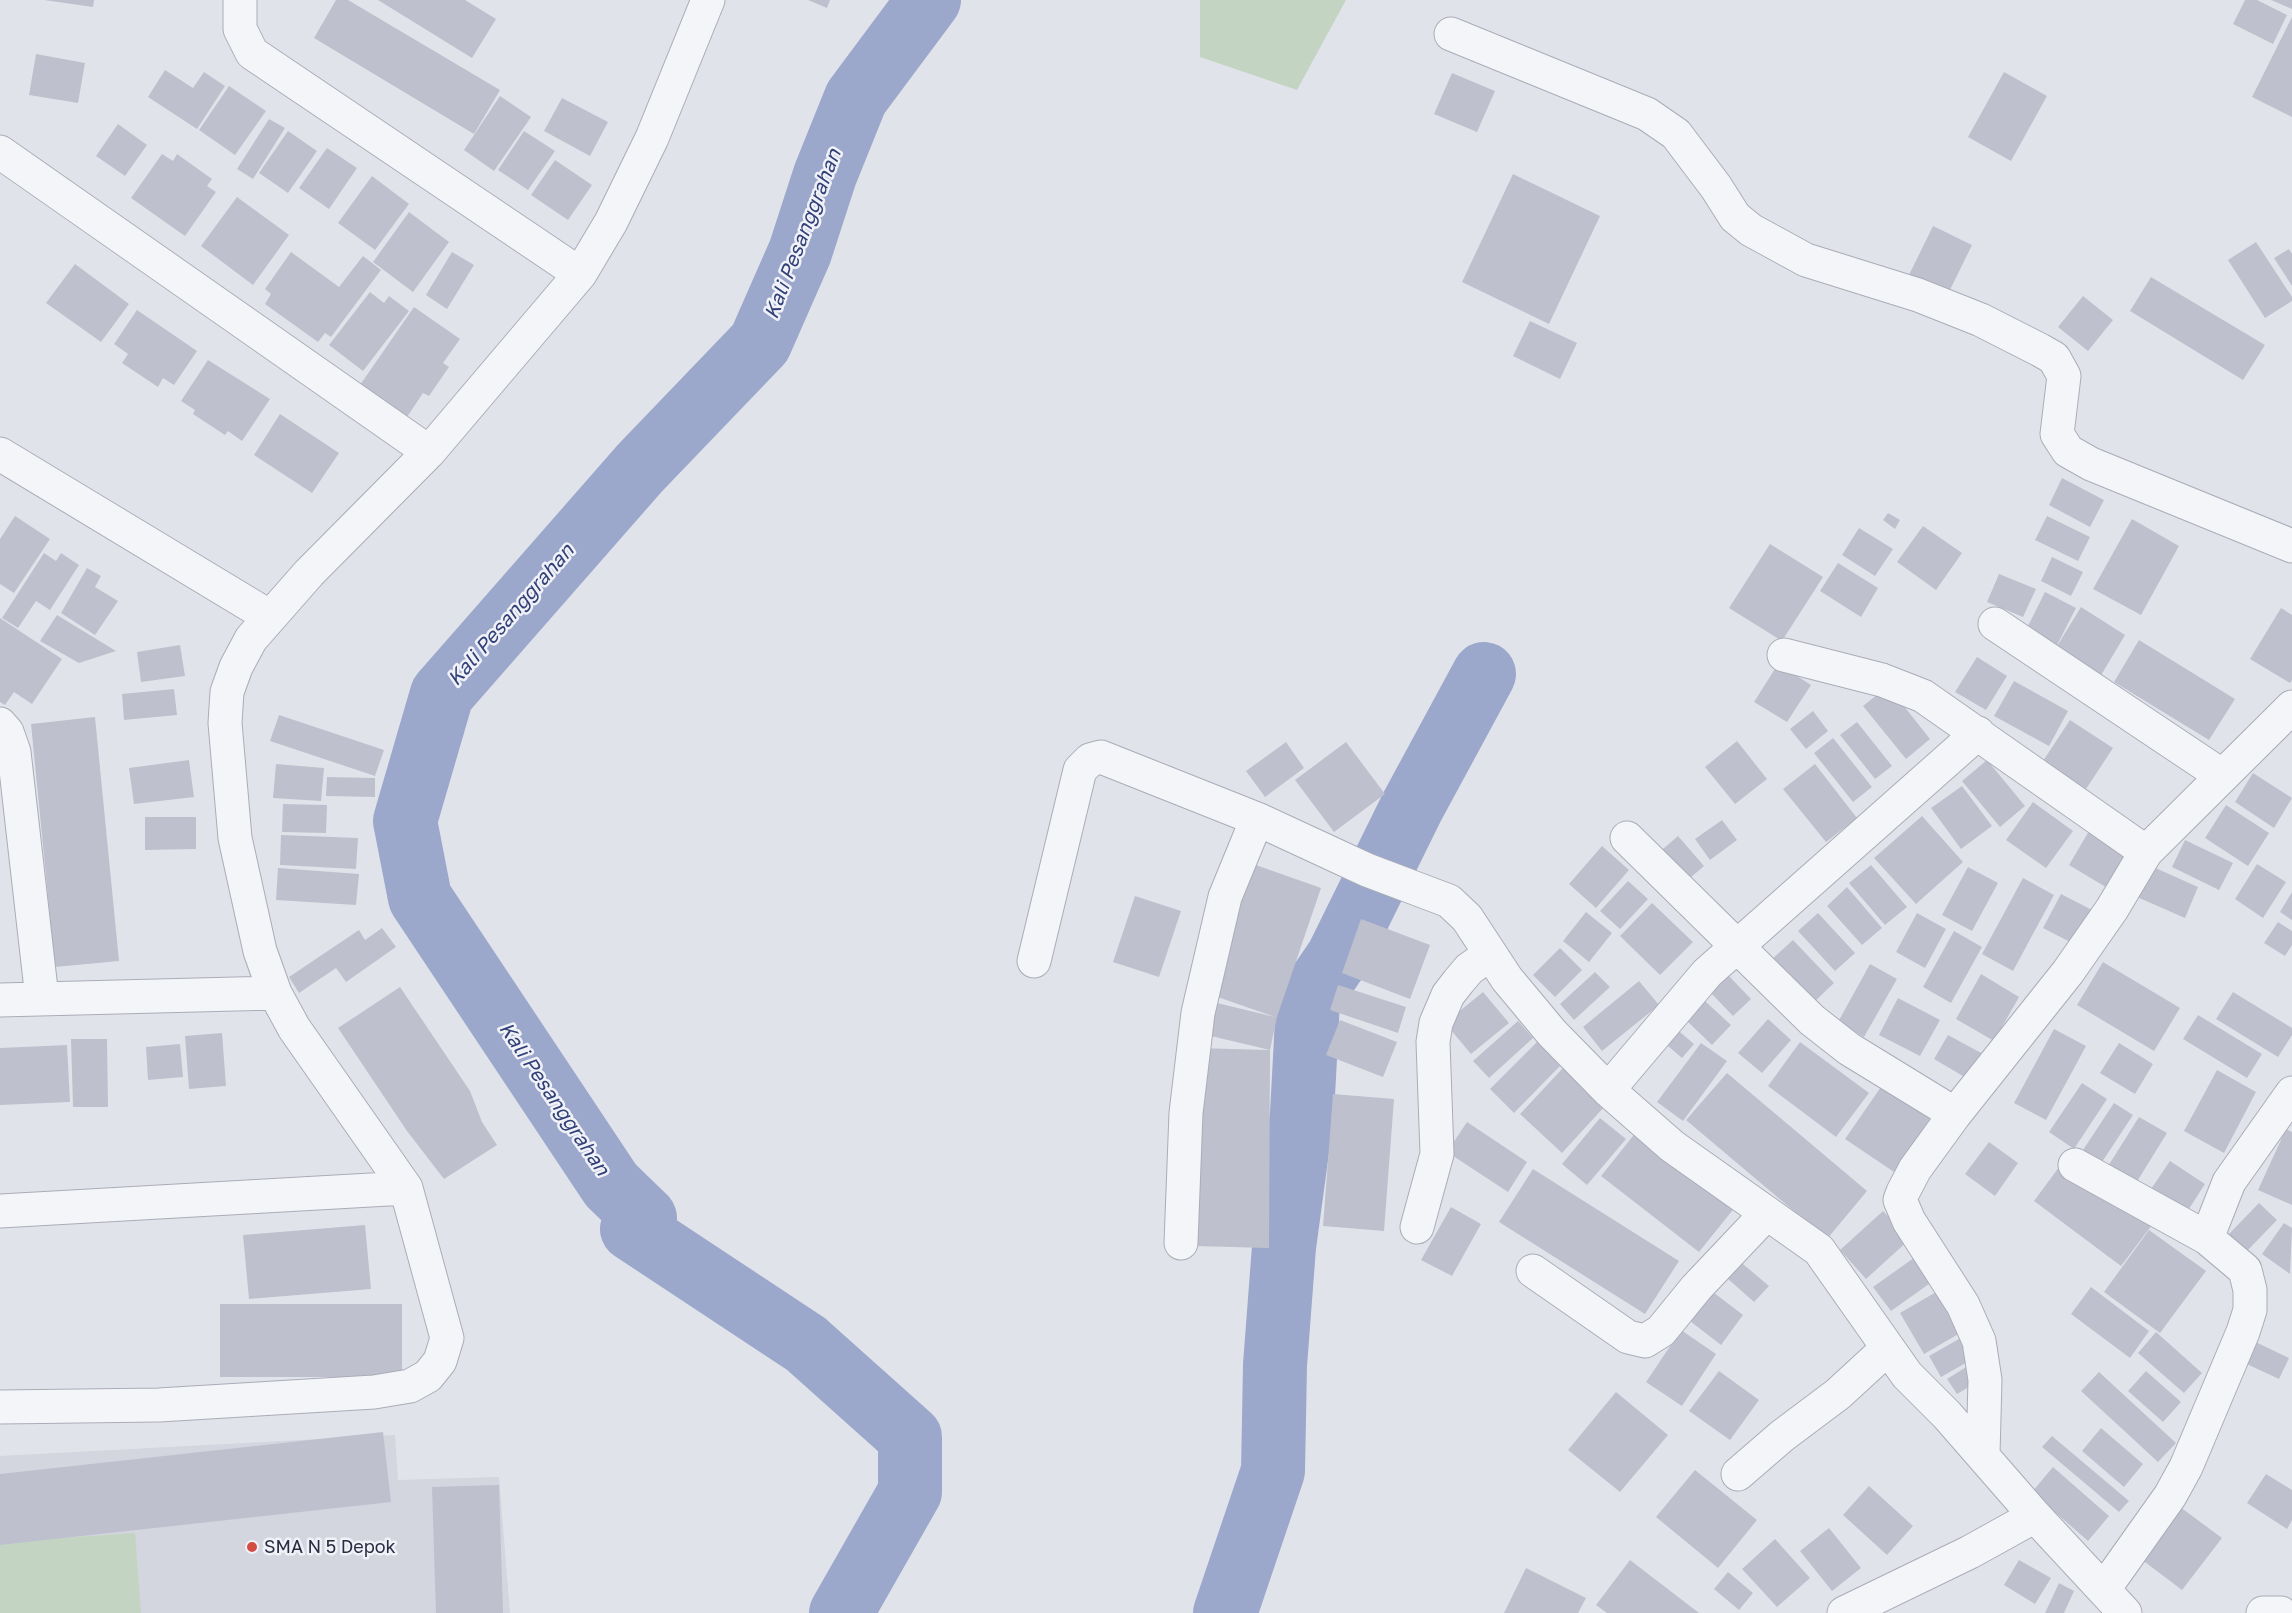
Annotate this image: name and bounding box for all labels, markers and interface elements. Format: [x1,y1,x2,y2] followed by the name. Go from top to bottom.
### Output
[760,146,846,322] water label: Kali Pesanggrahan
[443,539,579,691] water label: Kali Pesanggrahan
[494,1018,614,1180] water label: Kali Pesanggrahan
[264,1536,396,1558] place label: SMA N 5 Depok
[245,1540,259,1554] marker: SMA N 5 Depok

